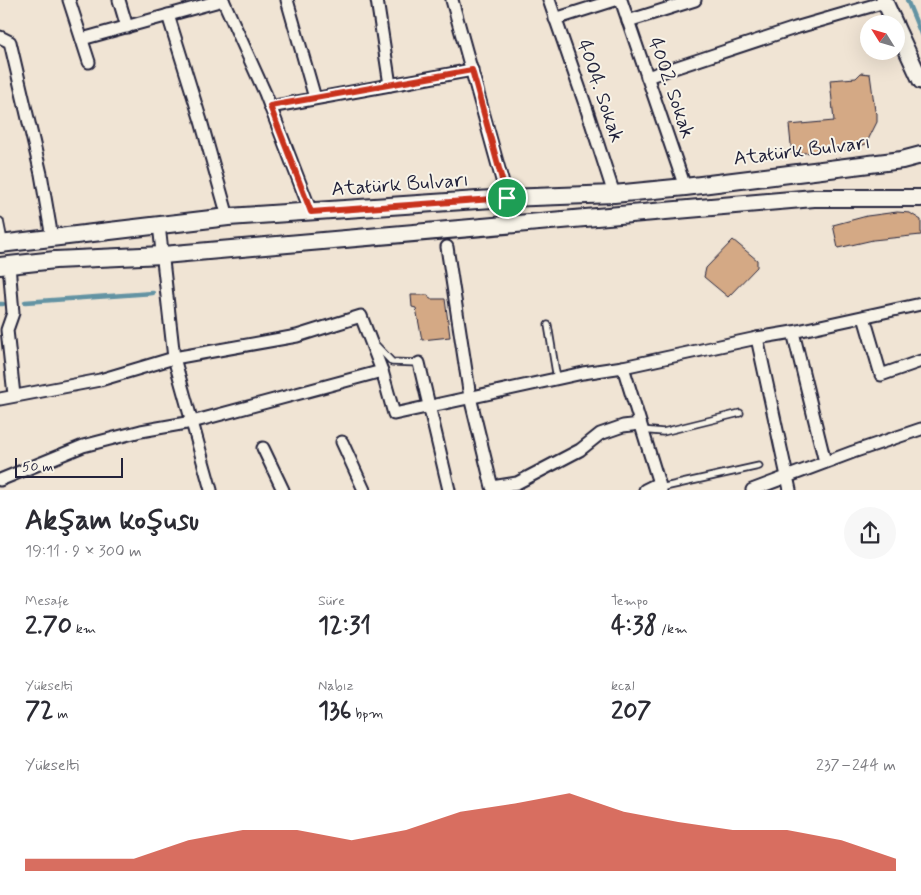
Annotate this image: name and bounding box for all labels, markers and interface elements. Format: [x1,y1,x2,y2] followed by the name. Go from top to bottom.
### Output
[860,15,905,60] north arrow
[860,15,905,60] map controls
[641,34,701,142] street label: 4002. Sokak
[570,36,630,146] street label: 4004. Sokak
[732,129,872,173] street label: Atatürk Bulvarı
[330,167,470,203] street label: Atatürk Bulvarı
[486,177,528,219] pin
[493,184,521,212] icon: arrive
[15,455,122,478] scale bar
[22,458,53,476] text: 50 m
[25,503,199,540] text: Akşam koşusu
[844,507,896,559] button: share
[25,541,142,562] text: 19:11 · 9 × 300 m
[25,592,69,610] text: Mesafe
[318,592,345,610] text: Süre
[611,592,648,610] text: Tempo
[25,610,72,643] text: 2.70
[318,610,371,643] text: 12:31
[611,610,657,643] text: 4:38
[72,620,96,638] text: km
[657,620,688,638] text: /km
[25,677,72,695] text: Yükselti
[318,677,354,695] text: Nabız
[611,677,635,695] text: kcal
[25,695,53,728] text: 72
[318,695,352,728] text: 136
[611,695,652,728] text: 207
[53,705,68,723] text: m
[352,705,384,723] text: bpm
[25,755,79,776] text: Yükselti
[816,755,896,776] text: 237–244 m

